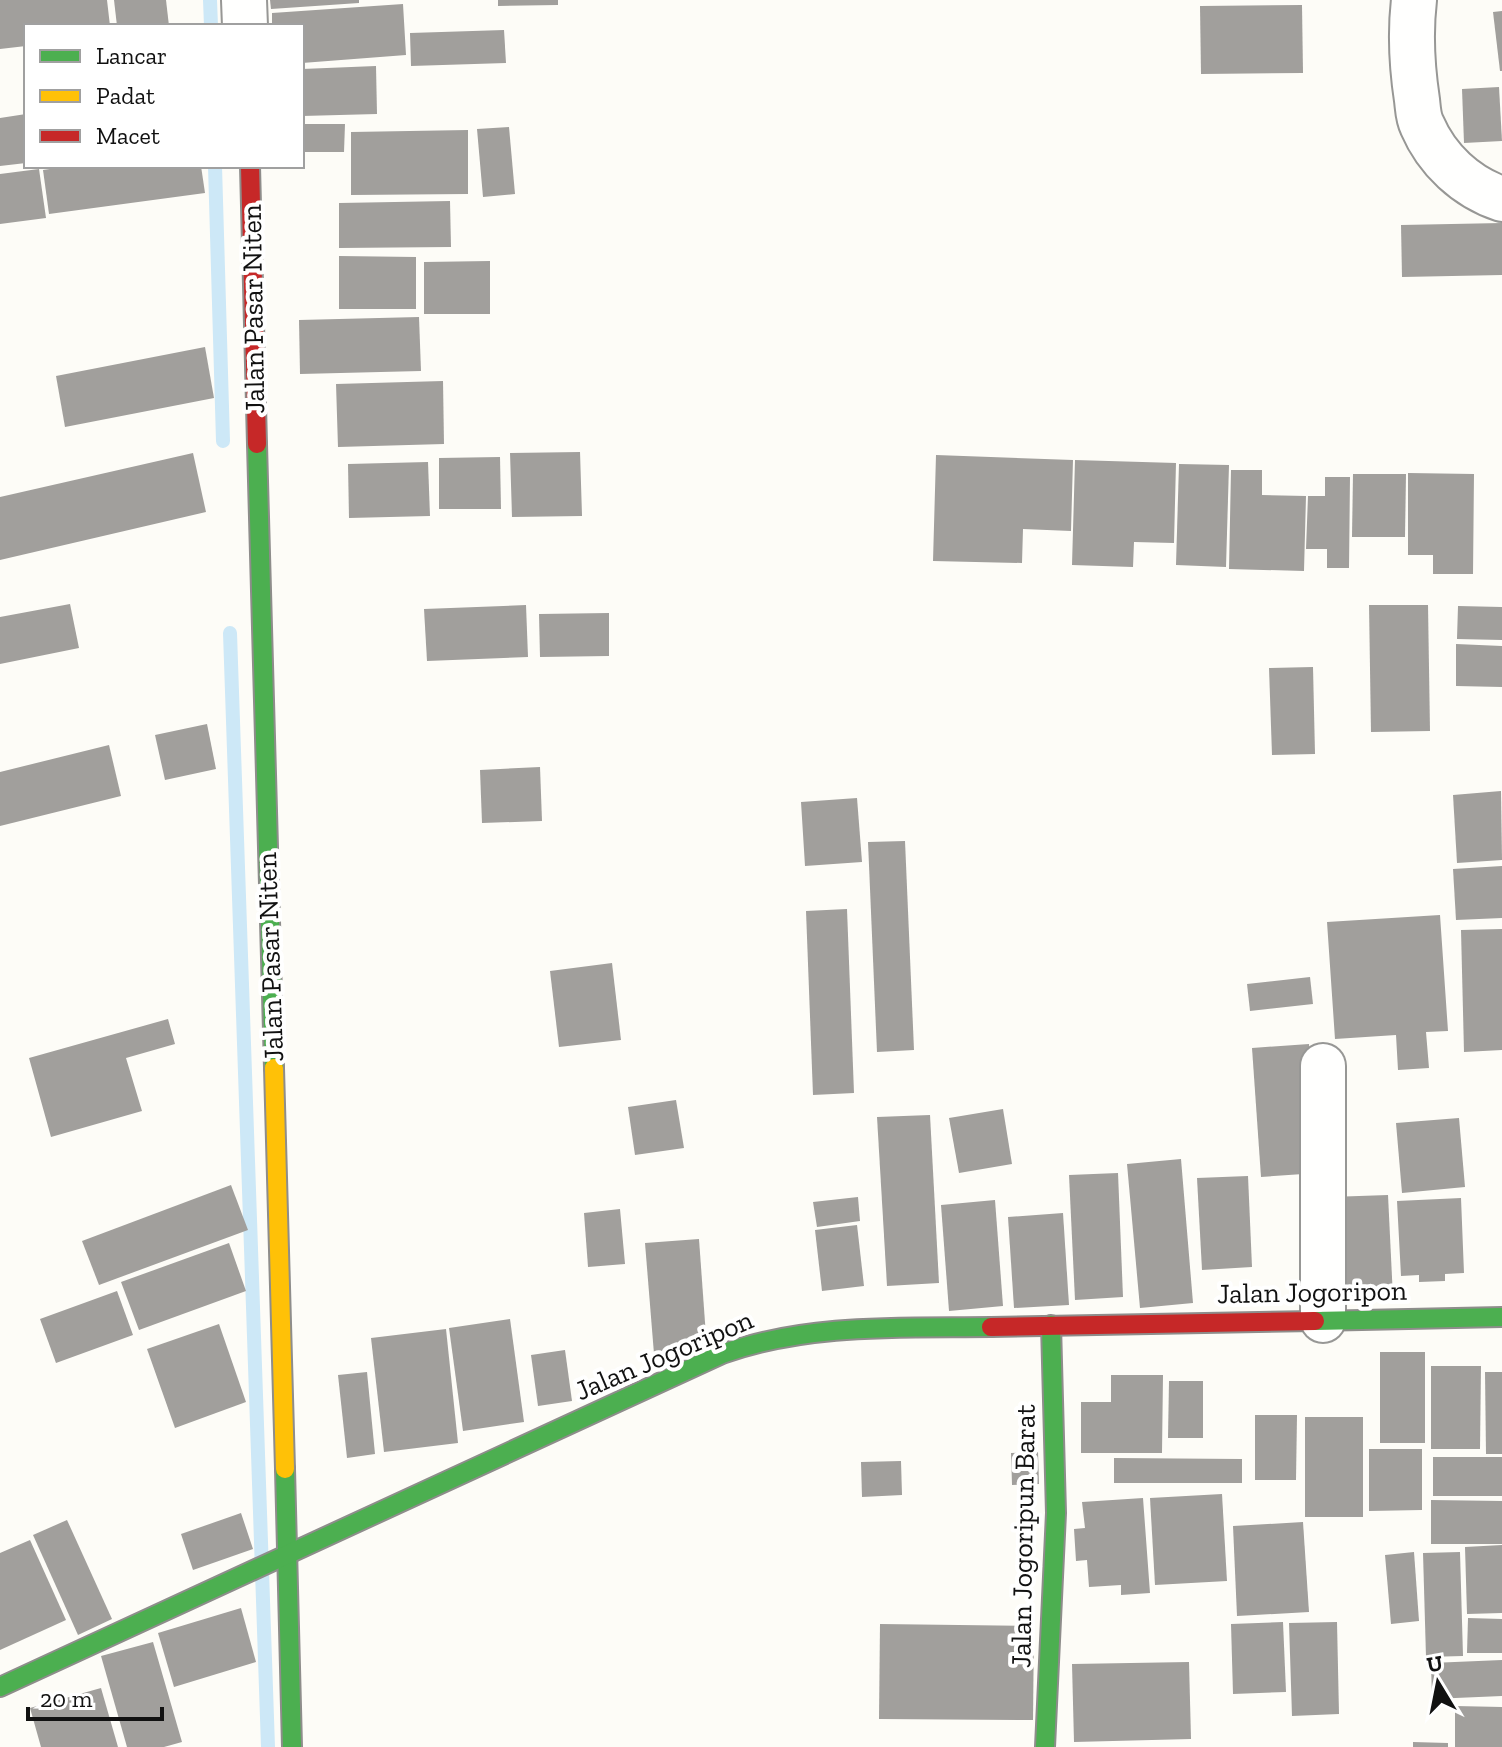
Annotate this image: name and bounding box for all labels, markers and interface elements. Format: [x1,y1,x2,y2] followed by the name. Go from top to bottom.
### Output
[24,24,304,168] legend
[96,41,167,70] text: Lancar
[96,81,155,110] text: Padat
[96,121,160,150] text: Macet
[235,204,271,414] street label: Jalan Pasar Niten
[250,852,290,1062] street label: Jalan Pasar Niten
[1217,1274,1407,1310] street label: Jalan Jogoripon
[570,1303,758,1407] street label: Jalan Jogoripon
[1004,1403,1042,1668] street label: Jalan Jogoripun Barat
[1398,1643,1478,1723] north arrow
[1424,1649,1445,1678] text: U
[28,1671,162,1721] scale bar
[40,1684,93,1713] text: 20 m

